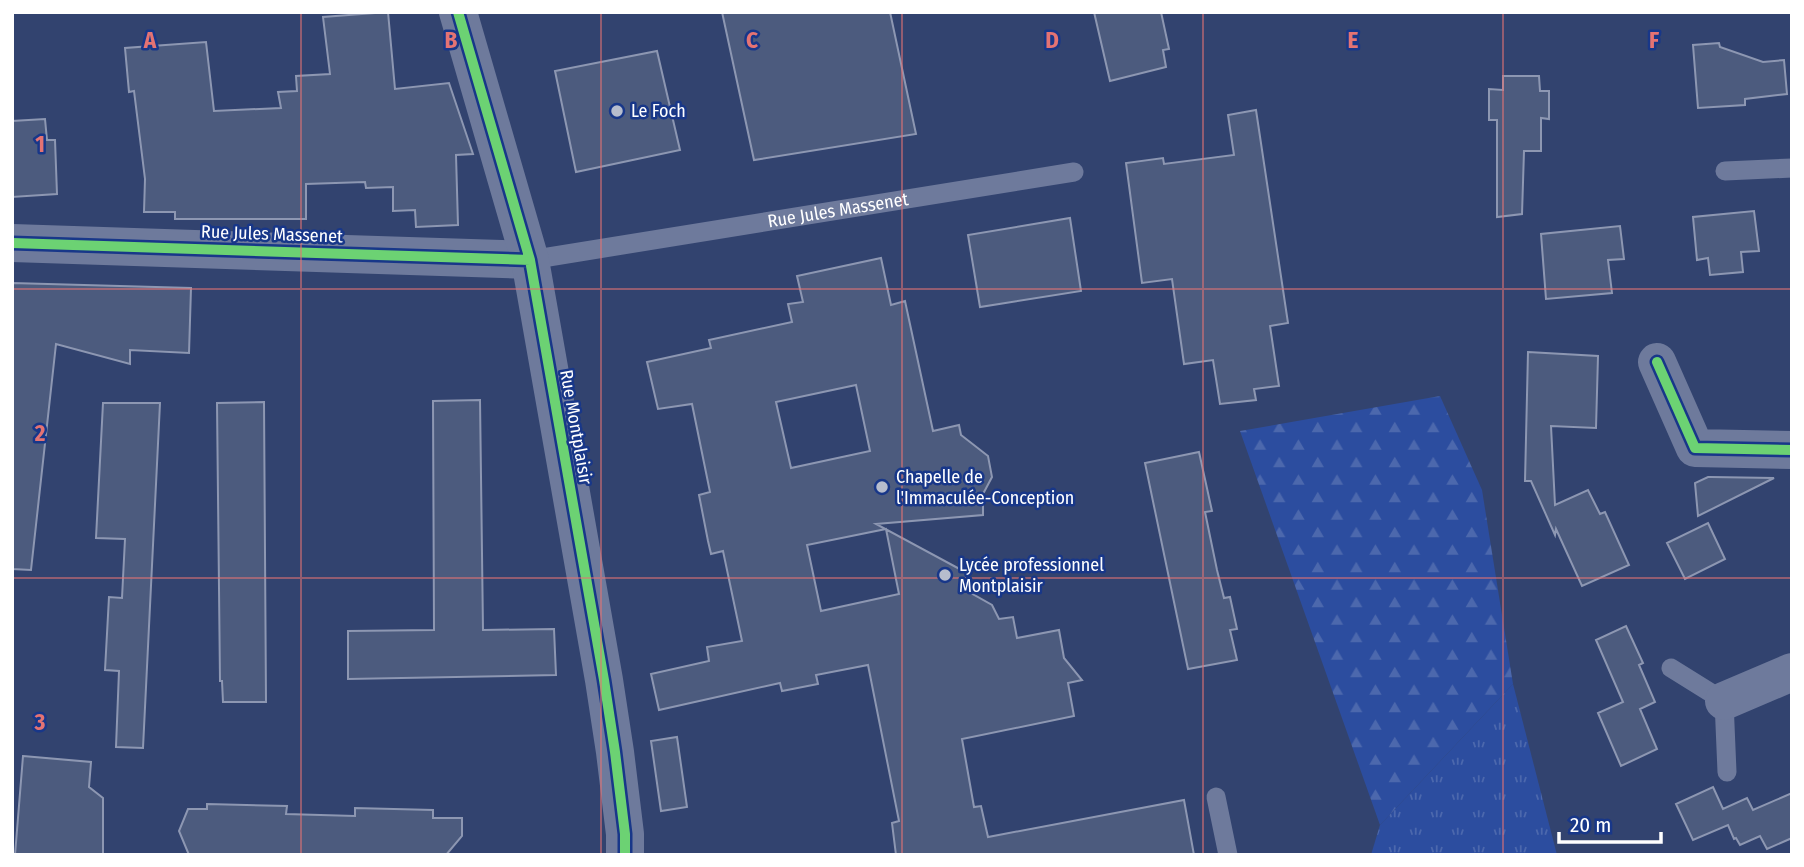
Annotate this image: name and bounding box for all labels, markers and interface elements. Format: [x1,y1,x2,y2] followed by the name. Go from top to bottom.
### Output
[143,26,157,54] text: A
[445,26,458,54] text: B
[746,26,758,54] text: C
[1045,26,1059,54] text: D
[1348,26,1359,54] text: E
[1649,26,1659,54] text: F
[631,100,686,122] place label: Le Foch
[609,103,625,119] marker: Le Foch
[35,130,45,158] text: 1
[766,188,910,232] street label: Rue Jules Massenet
[201,221,343,247] street label: Rue Jules Massenet
[555,368,597,487] street label: Rue Montplaisir
[34,419,46,447] text: 2
[896,466,1074,509] place label: Chapelle de l'Immaculée-Conception
[874,479,890,495] marker: Chapelle de l'Immaculée-Conception
[959,554,1104,597] place label: Lycée professionnel Montplaisir
[937,567,953,583] marker: Lycée professionnel Montplaisir
[34,708,46,736] text: 3
[1559,800,1660,844] scale bar
[1570,812,1611,838] text: 20 m

